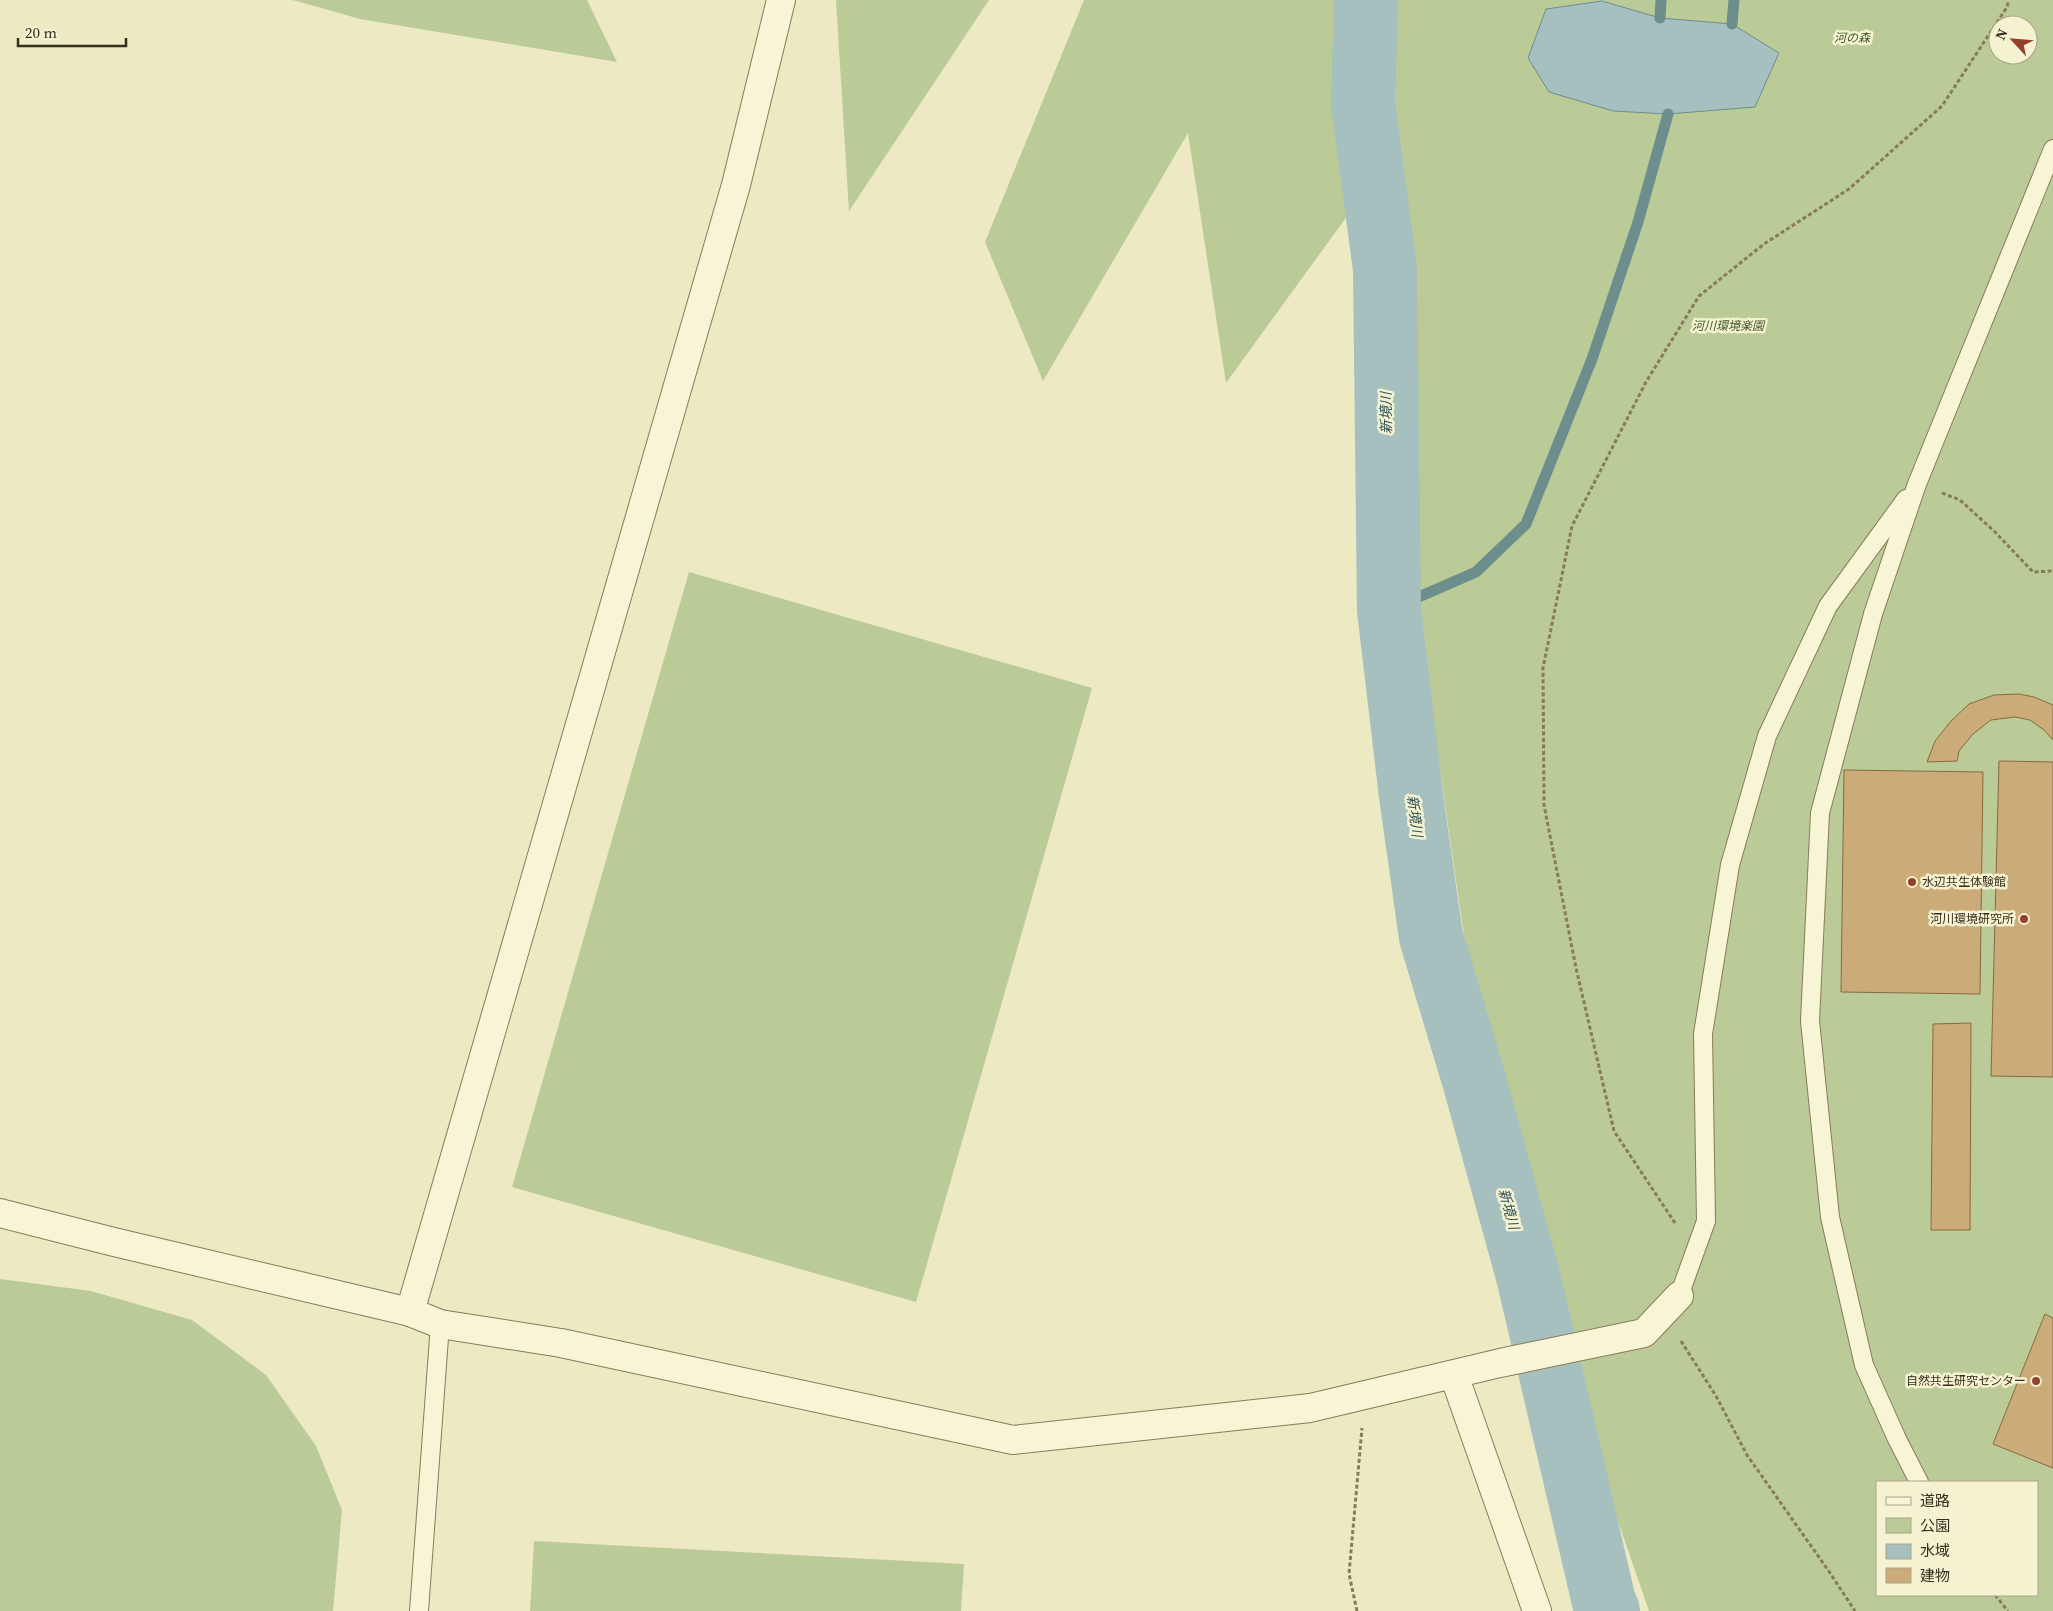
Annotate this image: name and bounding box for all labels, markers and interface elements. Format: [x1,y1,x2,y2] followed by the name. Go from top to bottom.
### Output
[18,15,125,47] scale bar
[1988,15,2038,65] north arrow
[25,22,57,43] text: 20 m
[1990,25,2013,43] text: N
[1834,30,1871,46] park label: 河の森
[1692,318,1766,334] park label: 河川環境楽園
[1376,390,1396,434] water label: 新境川
[1403,794,1428,840] water label: 新境川
[1922,874,2006,890] place label: 水辺共生体験館
[1906,876,1918,888] marker: 水辺共生体験館
[1930,911,2014,927] place label: 河川環境研究所
[2018,913,2030,925] marker: 河川環境研究所
[1494,1186,1525,1234] water label: 新境川
[1906,1373,2026,1389] place label: 自然共生研究センター
[2030,1375,2042,1387] marker: 自然共生研究センター
[1876,1481,2038,1596] legend
[1920,1490,1950,1511] text: 道路
[1920,1515,1950,1536] text: 公園
[1920,1540,1950,1561] text: 水域
[1920,1565,1950,1586] text: 建物

